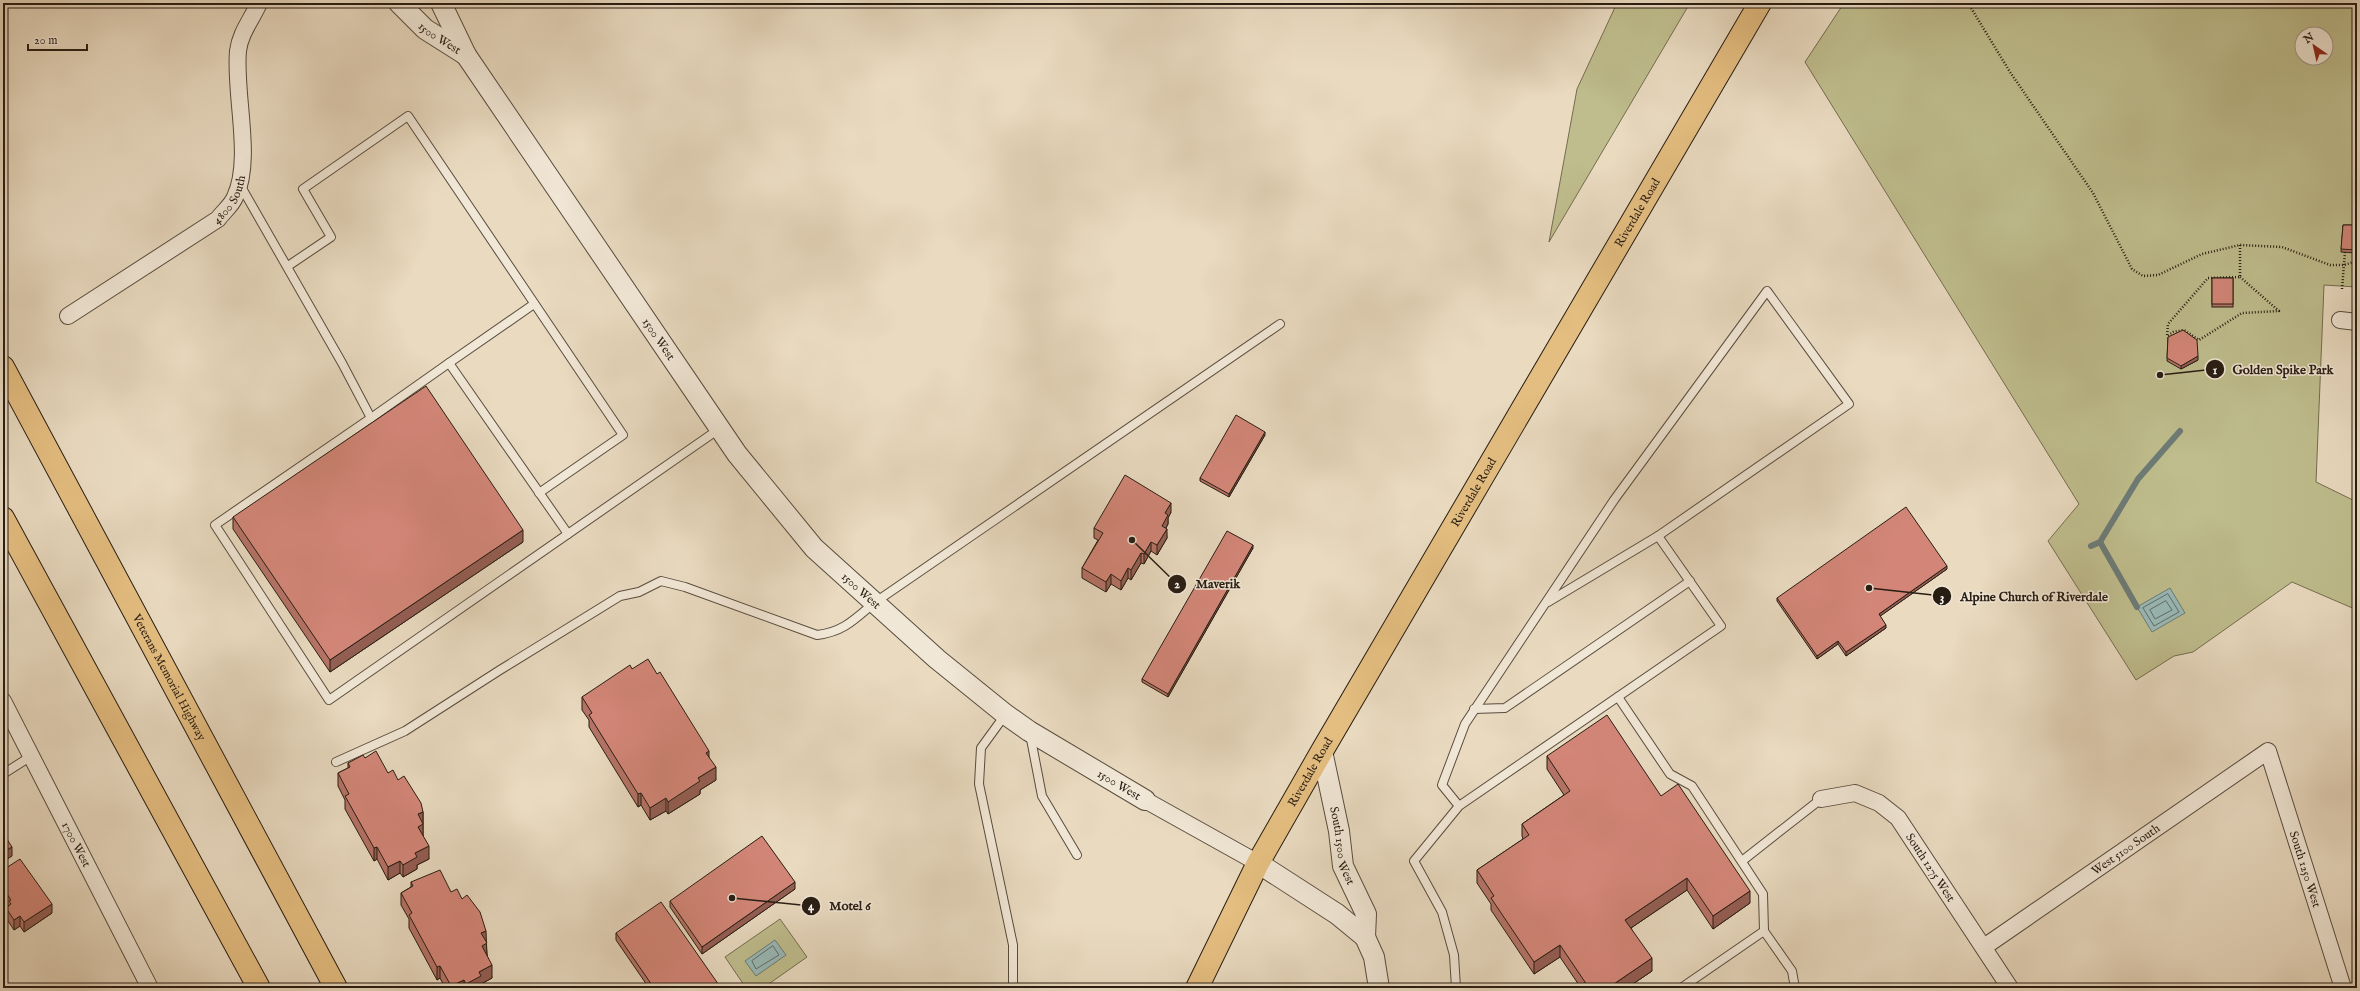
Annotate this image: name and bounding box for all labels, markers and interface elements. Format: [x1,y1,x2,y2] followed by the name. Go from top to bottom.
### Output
[415,19,464,58] street label: 1500 West
[28,26,87,52] scale bar
[2294,26,2334,66] north arrow
[2300,30,2317,48] text: N
[34,33,57,48] text: 20 m
[211,174,249,228] street label: 4800 South
[1612,175,1664,250] street label: Riverdale Road
[639,315,678,363] street label: 1500 West
[2205,357,2342,382] callout: Golden Spike Park
[2232,362,2335,379] text: Golden Spike Park
[2213,363,2218,378] text: 1
[1448,455,1500,530] street label: Riverdale Road
[838,569,884,613] street label: 1500 West
[1167,571,1248,596] callout: Maverik
[1196,576,1241,593] text: Maverik
[1174,577,1180,592] text: 2
[1932,584,2116,609] callout: Alpine Church of Riverdale
[1959,589,2108,606] text: Alpine Church of Riverdale
[1940,590,1944,605] text: 3
[128,611,209,743] street label: Veterans Memorial Highway
[1285,734,1337,810] street label: Riverdale Road
[1094,766,1143,804] street label: 1500 West
[1326,805,1358,887] street label: South 1500 West
[58,819,94,870] street label: 1700 West
[2089,821,2163,879] street label: West 5100 South
[2286,829,2324,910] street label: South 1250 West
[1902,831,1958,905] street label: South 1275 West
[801,893,879,918] callout: Motel 6
[829,898,871,915] text: Motel 6
[808,899,815,914] text: 4

